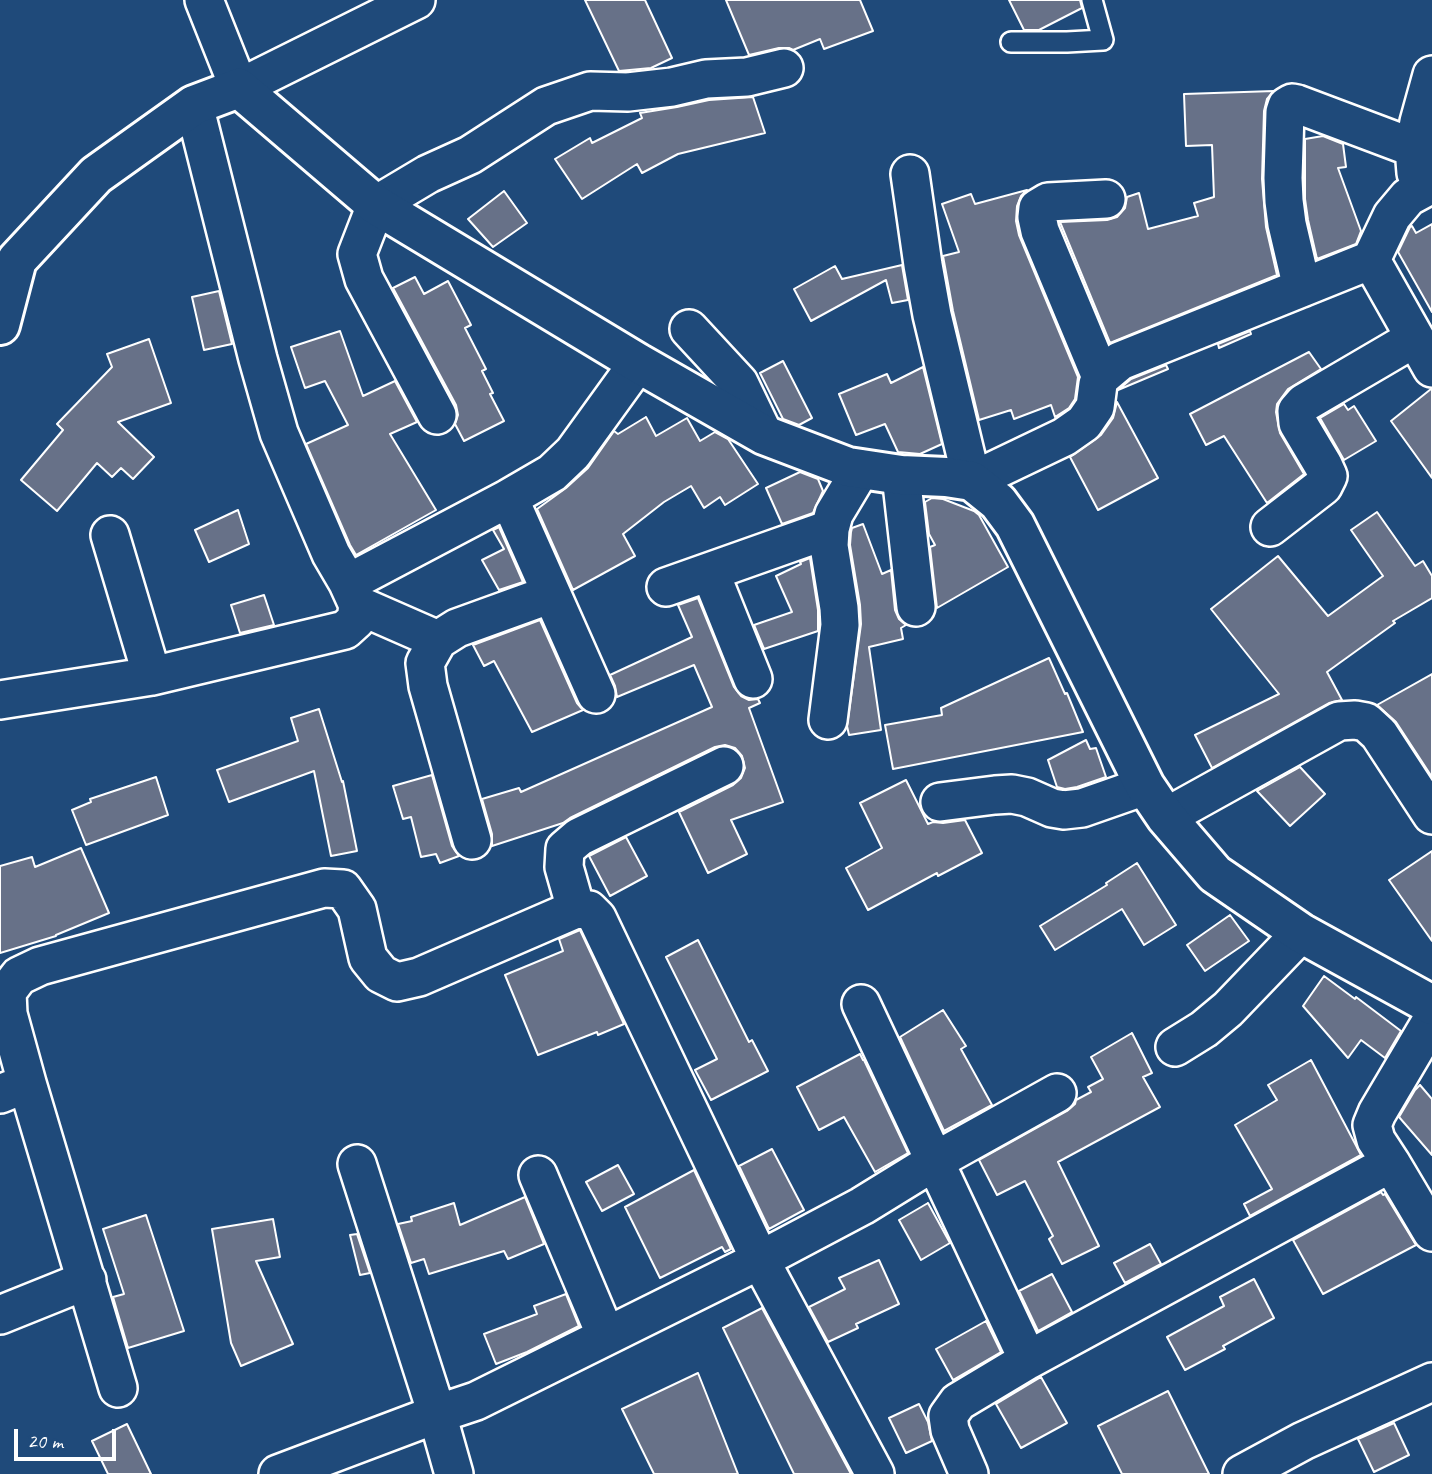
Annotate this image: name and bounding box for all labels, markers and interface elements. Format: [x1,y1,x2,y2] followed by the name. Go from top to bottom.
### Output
[18,1414,119,1458] scale bar
[27,1428,63,1454] text: 20 m

